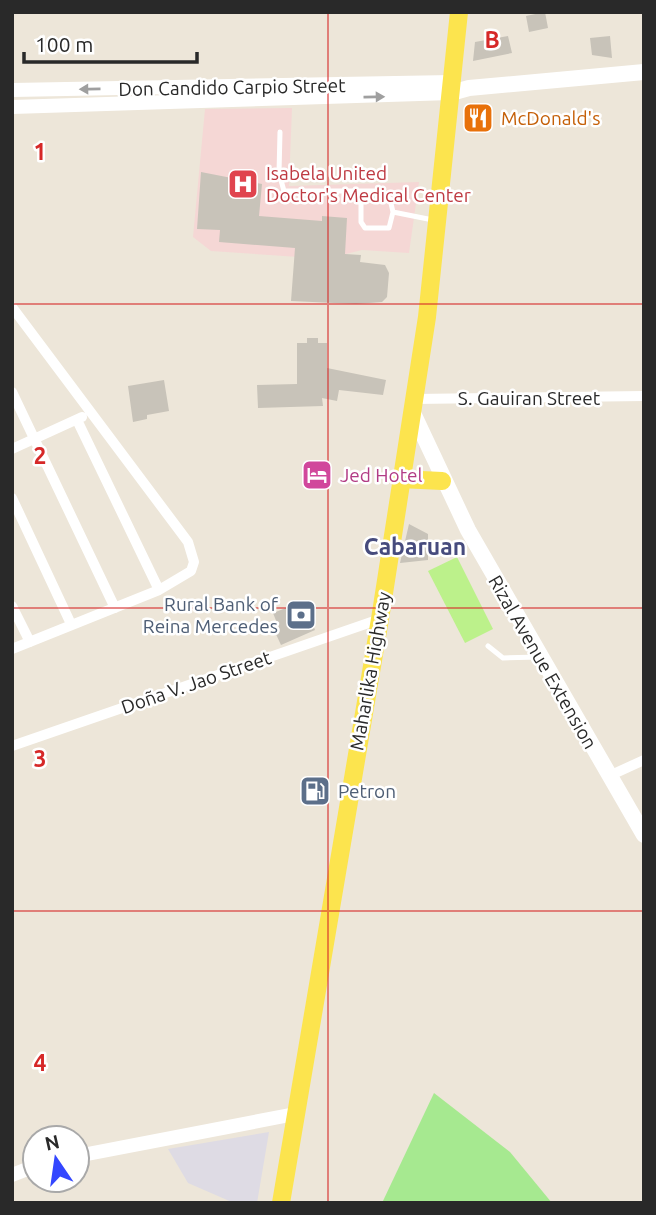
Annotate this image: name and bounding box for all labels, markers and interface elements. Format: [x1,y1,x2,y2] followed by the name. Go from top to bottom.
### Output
[24,21,198,65] scale bar
[484,27,500,52] text: B
[35,32,93,56] text: 100 m
[118,74,346,100] street label: Don Candido Carpio Street
[79,83,101,95] one-way arrow
[364,91,386,103] one-way arrow
[461,101,495,135] restaurant icon: McDonald's
[501,107,600,129] place label: McDonald's
[34,139,46,164] text: 1
[266,162,471,206] place label: Isabela United Doctor's Medical Center
[226,167,260,201] hospital icon: Isabela United Doctor's Medical Center
[458,387,601,409] street label: S. Gauiran Street
[34,443,46,468] text: 2
[300,458,334,492] hotel icon: Jed Hotel
[340,464,423,486] place label: Jed Hotel
[364,534,466,559] district label: Cabaruan
[484,571,602,753] street label: Rizal Avenue Extension
[345,590,395,752] street label: Maharlika Highway
[143,593,279,637] place label: Rural Bank of Reina Mercedes
[284,598,318,632] bank icon: Rural Bank of Reina Mercedes
[118,646,274,718] street label: Doña V. Jao Street
[34,746,46,771] text: 3
[298,774,332,808] fuel station icon: Petron
[338,780,396,802] place label: Petron
[34,1050,47,1075] text: 4
[21,1124,91,1194] north arrow
[43,1130,62,1155] text: N

